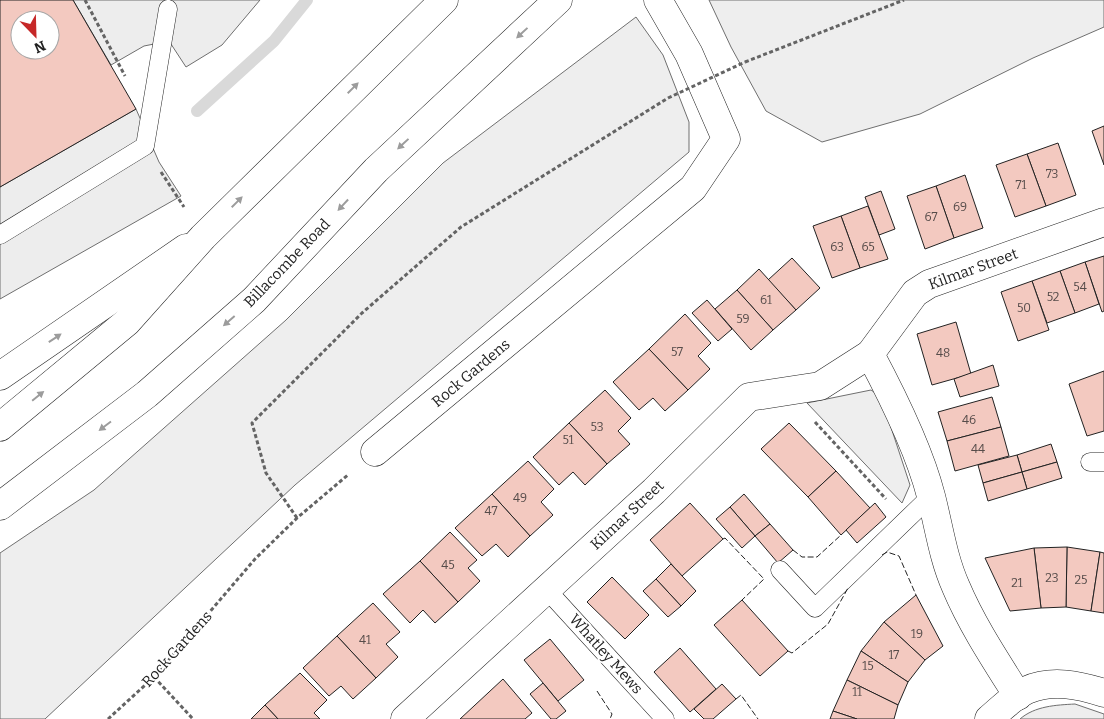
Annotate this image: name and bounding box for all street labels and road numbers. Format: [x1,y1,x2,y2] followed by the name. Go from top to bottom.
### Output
[240,215,334,311] street label: Billacombe Road
[926,244,1021,293] street label: Kilmar Street
[428,335,514,411] street label: Rock Gardens
[587,476,668,554] street label: Kilmar Street
[138,607,216,691] street label: Rock Gardens
[566,610,646,698] street label: Whatley Mews

